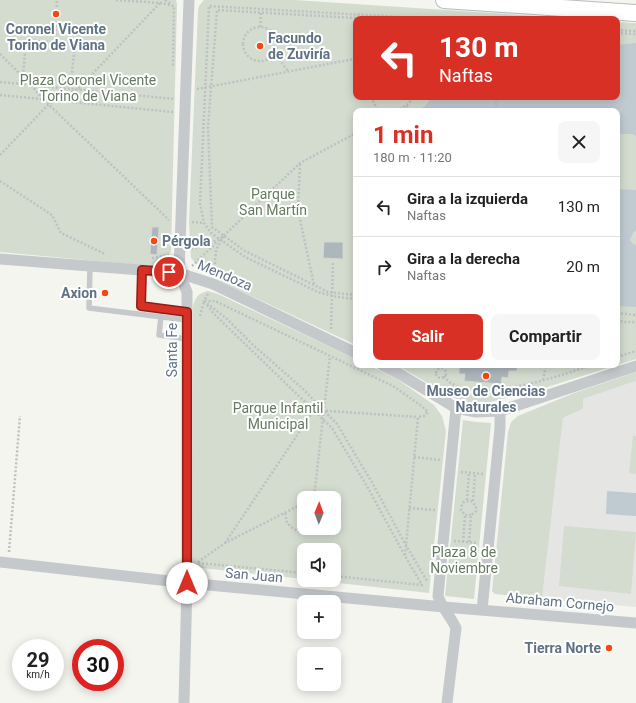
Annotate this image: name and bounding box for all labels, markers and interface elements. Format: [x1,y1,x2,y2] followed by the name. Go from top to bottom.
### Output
[51,9,61,19] marker: Coronel Vicente Torino de Viana
[6,21,107,53] place label: Coronel Vicente Torino de Viana
[268,30,331,62] place label: Facundo de Zuviría
[439,31,518,64] text: 130 m
[373,32,425,84] icon: left
[255,41,265,51] marker: Facundo de Zuviría
[439,65,493,86] text: Naftas
[20,72,156,104] park label: Plaza Coronel Vicente Torino de Viana
[373,121,433,149] text: 1 min
[558,121,600,163] button: close
[373,150,452,165] text: 180 m · 11:20
[239,186,307,218] park label: Parque San Martín
[407,190,528,208] text: Gira a la izquierda
[373,196,395,218] icon: left
[558,198,600,216] text: 130 m
[407,208,446,223] text: Naftas
[162,233,211,249] place label: Pérgola
[149,236,159,246] marker: Pérgola
[407,250,520,268] text: Gira a la derecha
[152,255,186,289] pin
[195,256,255,294] street label: Mendoza
[373,256,395,278] icon: right
[566,258,600,276] text: 20 m
[158,261,180,283] icon: arrive
[407,268,446,283] text: Naftas
[61,285,97,301] place label: Axion
[100,288,110,298] marker: Axion
[373,314,483,360] button: Salir
[491,314,600,360] button: Compartir
[164,323,180,377] street label: Santa Fe
[481,371,491,381] marker: Museo de Ciencias Naturales
[426,383,546,415] place label: Museo de Ciencias Naturales
[233,400,323,432] park label: Parque Infantil Municipal
[297,491,341,535] north arrow
[297,491,341,691] map controls
[297,543,341,587] button: sound
[430,544,498,576] park label: Plaza 8 de Noviembre
[166,562,208,604] position arrow
[224,565,284,585] street label: San Juan
[505,589,615,615] street label: Abraham Cornejo
[297,595,341,639] button: +
[72,639,124,691] speed limit sign: 30
[525,640,601,656] place label: Tierra Norte
[604,643,614,653] marker: Tierra Norte
[297,647,341,691] button: −
[27,648,49,672] text: 29
[26,669,50,680] text: km/h

